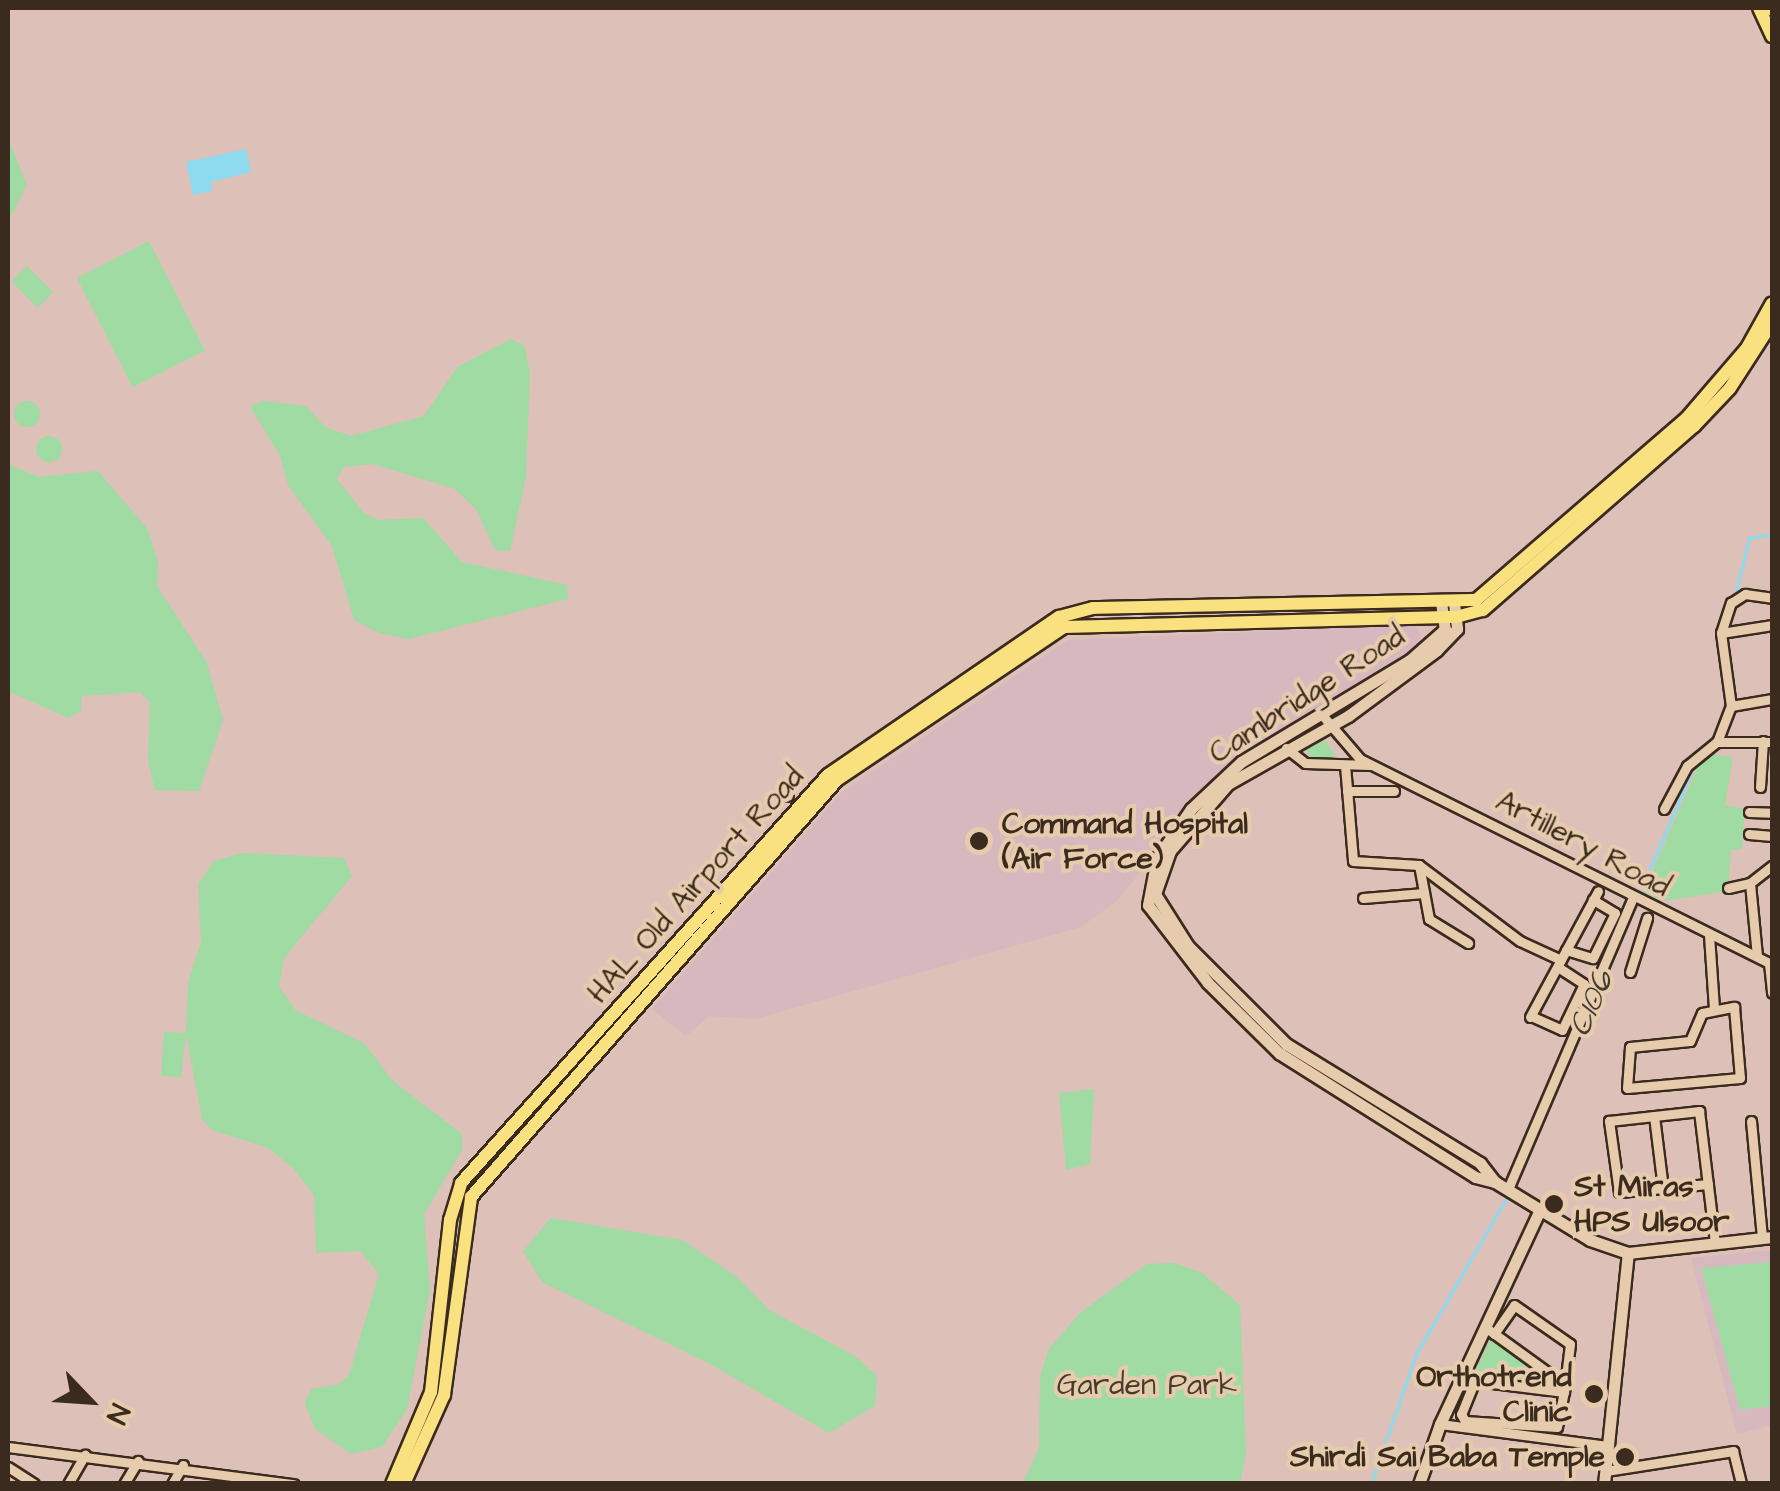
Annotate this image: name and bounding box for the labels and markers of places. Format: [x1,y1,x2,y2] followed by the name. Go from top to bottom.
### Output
[1002,806,1248,876] place label: Command Hospital (Air Force)
[966,828,992,854] marker: Command Hospital (Air Force)
[1574,1169,1730,1240] place label: St Miras HPS Ulsoor
[1543,1193,1565,1215] marker: St Miras HPS Ulsoor
[1416,1359,1572,1430] place label: Orthotrend Clinic
[1581,1381,1607,1407] marker: Orthotrend Clinic
[1290,1439,1605,1475] place label: Shirdi Sai Baba Temple
[1614,1446,1636,1468] marker: Shirdi Sai Baba Temple

